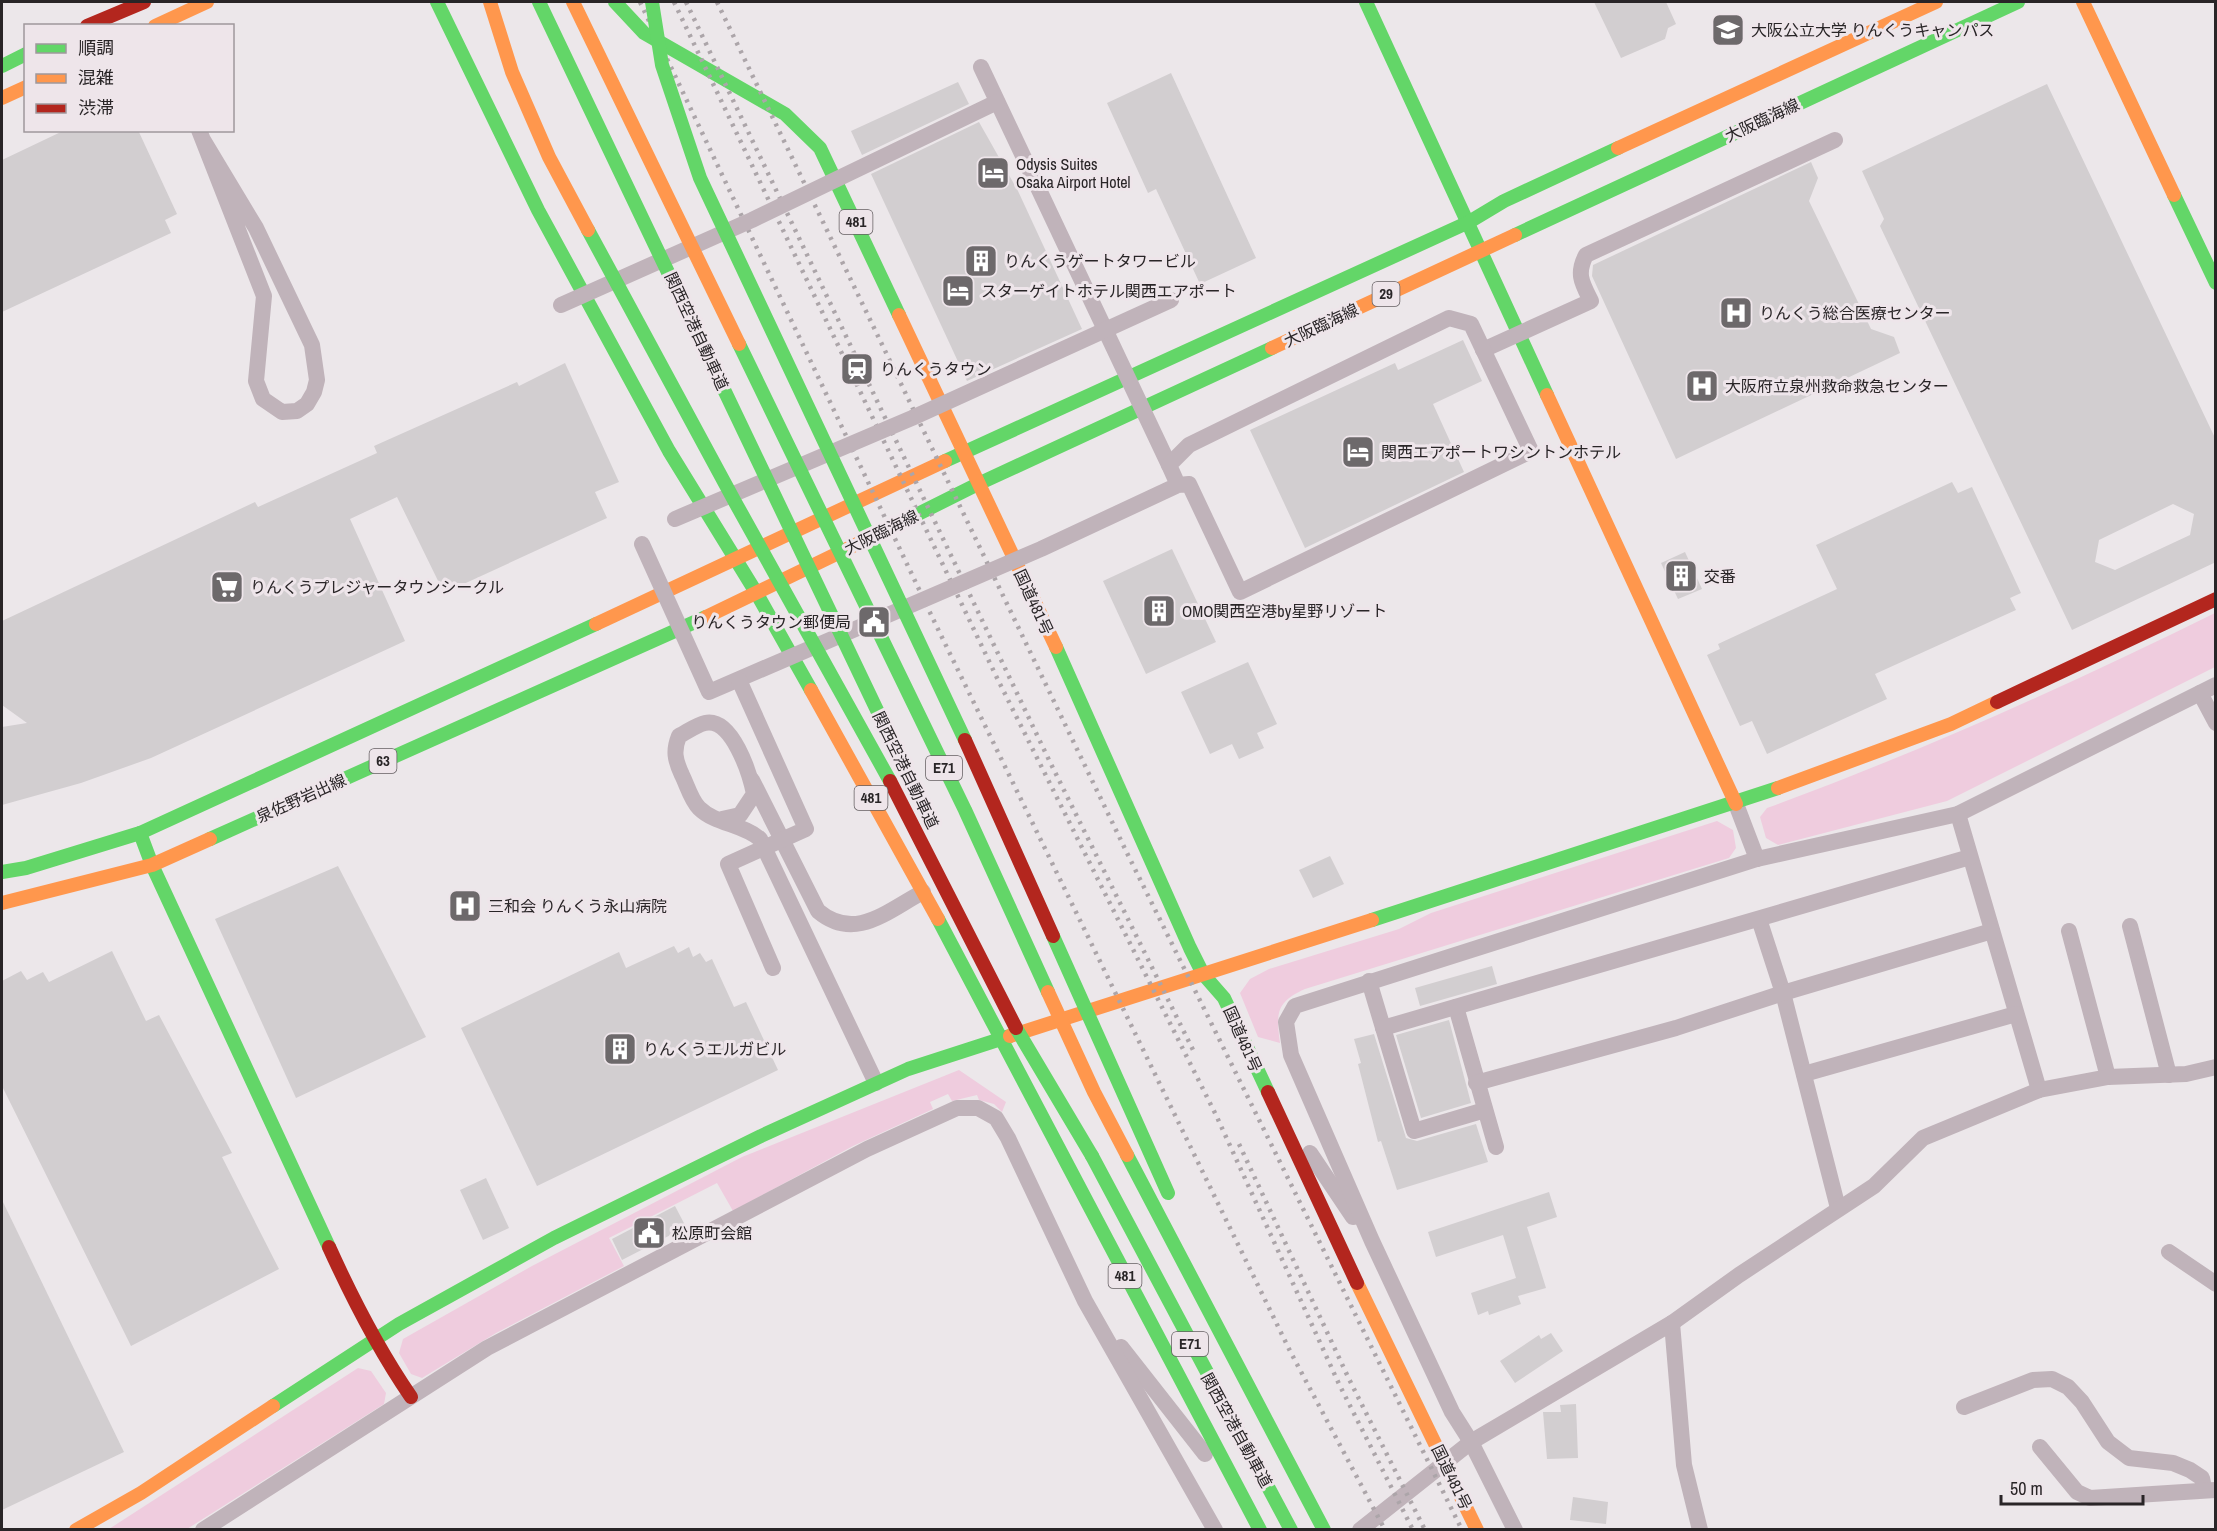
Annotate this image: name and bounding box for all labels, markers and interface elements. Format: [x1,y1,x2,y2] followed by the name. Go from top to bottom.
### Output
[1710,12,1746,48] school or university icon: 大阪公立大学 りんくうキャンパス
[1751,19,1994,41] place label: 大阪公立大学 りんくうキャンパス
[24,24,234,132] legend
[78,35,114,60] text: 順調
[78,65,114,90] text: 混雑
[1721,93,1803,147] street label: 大阪臨海線
[78,95,114,120] text: 渋滞
[1016,153,1131,193] place label: Odysis Suites Osaka Airport Hotel
[975,155,1011,191] hotel icon: Odysis Suites Osaka Airport Hotel
[840,210,872,234] road number: 481
[963,243,999,279] building icon: りんくうゲートタワービル
[1004,250,1196,272] place label: りんくうゲートタワービル
[660,268,734,394] street label: 関西空港自動車道
[940,273,976,309] hotel icon: スターゲイトホテル関西エアポート
[981,280,1237,302] place label: スターゲイトホテル関西エアポート
[1372,282,1400,306] road number: 29
[1718,295,1754,331] hospital icon: りんくう総合医療センター
[1280,298,1362,352] street label: 大阪臨海線
[1759,302,1951,324] place label: りんくう総合医療センター
[839,351,875,387] station icon: りんくうタウン
[880,358,992,380] place label: りんくうタウン
[1684,368,1720,404] hospital icon: 大阪府立泉州救命救急センター
[1725,375,1949,397] place label: 大阪府立泉州救命救急センター
[1340,434,1376,470] hotel icon: 関西エアポートワシントンホテル
[1381,441,1621,463] place label: 関西エアポートワシントンホテル
[840,505,922,559] street label: 大阪臨海線
[1663,558,1699,594] building icon: 交番
[1704,565,1736,587] place label: 交番
[1009,566,1059,638] street label: 国道481号
[209,569,245,605] supermarket icon: りんくうプレジャータウンシークル
[250,576,504,598] place label: りんくうプレジャータウンシークル
[1141,593,1177,629] building icon: OMO関西空港by星野リゾート
[1182,600,1387,622] place label: OMO関西空港by星野リゾート
[856,604,892,640] public building icon: りんくうタウン郵便局
[691,611,851,633] place label: りんくうタウン郵便局
[868,708,944,832] street label: 関西空港自動車道
[370,749,397,773] road number: 63
[926,756,962,780] road number: E71
[253,768,349,828] street label: 泉佐野岩出線
[854,786,888,810] road number: 481
[447,888,483,924] hospital icon: 三和会 りんくう永山病院
[488,895,667,917] place label: 三和会 りんくう永山病院
[1219,1003,1267,1075] street label: 国道481号
[602,1031,638,1067] building icon: りんくうエルガビル
[643,1038,786,1060] place label: りんくうエルガビル
[631,1215,667,1251] public building icon: 松原町会館
[672,1222,752,1244] place label: 松原町会館
[1108,1264,1142,1288] road number: 481
[1172,1332,1208,1356] road number: E71
[1196,1369,1278,1491] street label: 関西空港自動車道
[1427,1441,1477,1513] street label: 国道481号
[2001,1468,2144,1506] scale bar
[2010,1476,2043,1501] text: 50 m

